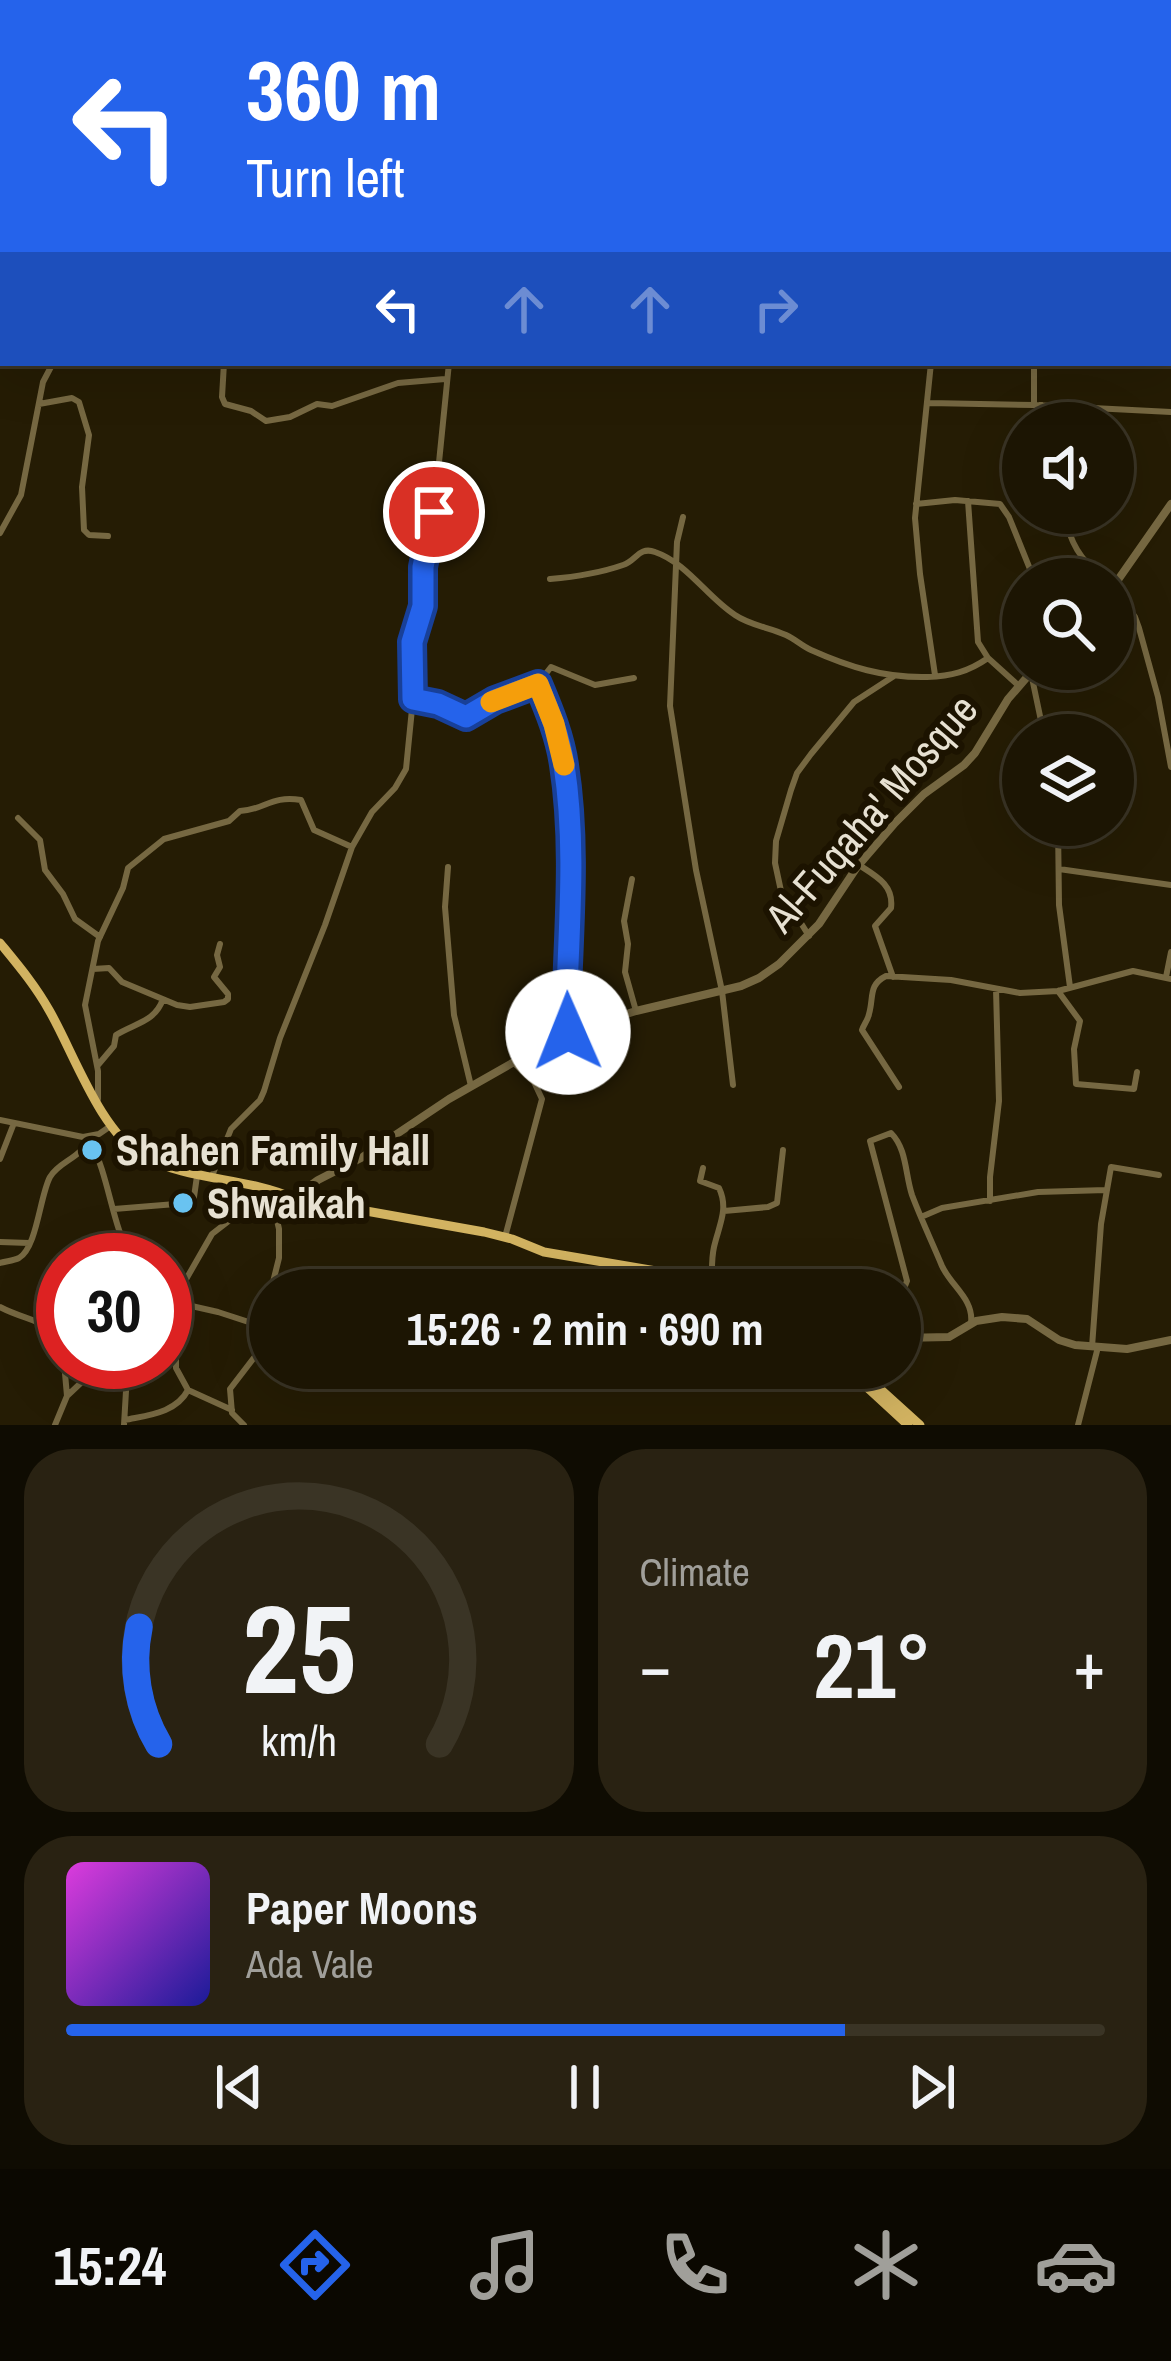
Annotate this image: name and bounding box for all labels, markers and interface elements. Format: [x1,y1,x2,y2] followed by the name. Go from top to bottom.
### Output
[246,33,441,146] text: 360 m
[48,48,204,204] icon: left
[246,141,405,214] text: Turn left
[365,276,431,342] icon: left
[491,276,557,342] icon: ahead
[617,276,683,342] icon: ahead
[743,276,809,342] icon: right
[1002,402,1134,846] map controls
[1002,402,1134,534] button: sound
[383,461,485,563] pin
[401,479,467,545] icon: arrive
[1002,558,1134,690] button: search
[752,682,990,944] street label: Al-Fuqaha' Mosque
[1002,714,1134,846] button: layers
[505,969,631,1095] position arrow
[116,1122,430,1178] place label: Shahen Family Hall
[79,1137,105,1163] marker: Shahen Family Hall
[207,1175,366,1231] place label: Shwaikah
[170,1190,196,1216] marker: Shwaikah
[36,1233,192,1389] speed limit sign: 30
[407,1298,763,1359] text: 15:26 · 2 min · 690 m
[640,1546,750,1598] text: Climate
[242,1564,356,1732] text: 25
[813,1605,931,1726] text: 21°
[640,1621,671,1710] text: −
[1073,1621,1105,1710] text: +
[261,1711,337,1768] text: km/h
[246,1877,478,1938] text: Paper Moons
[246,1938,373,1990] text: Ada Vale
[206,2054,272,2120] icon: previous
[552,2054,618,2120] icon: pause
[899,2054,965,2120] icon: next
[273,2223,357,2307] icon: directions
[463,2223,547,2307] icon: music
[653,2223,737,2307] icon: phone
[844,2223,928,2307] icon: climate
[1034,2223,1118,2307] icon: car
[53,2229,166,2302] text: 15:24

